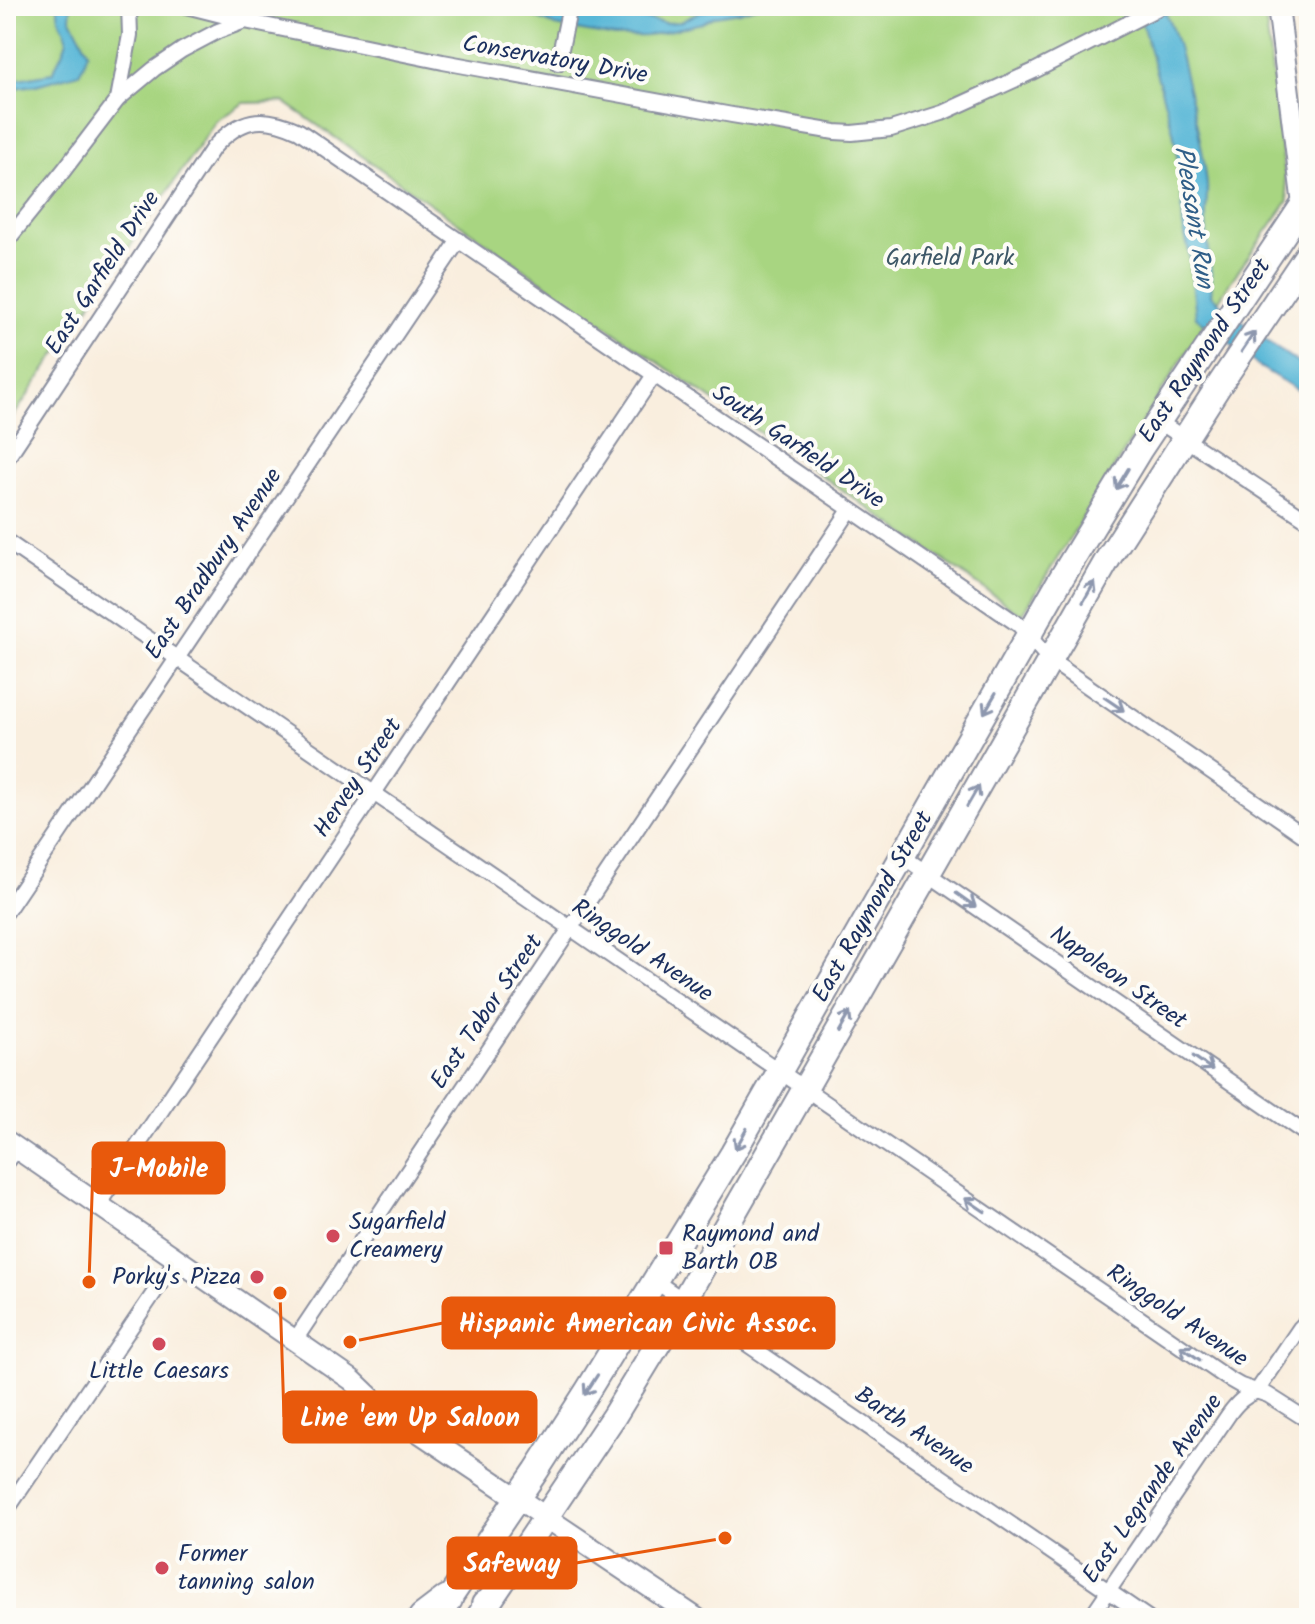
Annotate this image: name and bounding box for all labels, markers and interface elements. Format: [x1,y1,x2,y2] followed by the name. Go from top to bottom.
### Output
[459,25,651,96] street label: Conservatory Drive
[1161,143,1225,293] water label: Pleasant Run
[35,183,171,363] street label: East Garfield Drive
[886,239,1015,278] park label: Garfield Park
[1128,250,1282,452] street label: East Raymond Street
[1240,332,1256,354] one-way arrow
[703,374,893,520] street label: South Garfield Drive
[135,460,293,668] street label: East Bradbury Avenue
[1114,467,1130,490] one-way arrow
[1081,581,1097,604] one-way arrow
[982,691,998,714] one-way arrow
[1103,696,1125,713] one-way arrow
[303,710,413,846] street label: Hervey Street
[965,785,981,808] one-way arrow
[802,803,944,1010] street label: East Raymond Street
[563,889,721,1013] street label: Ringgold Avenue
[954,892,976,908] one-way arrow
[1041,916,1196,1040] street label: Napoleon Street
[420,926,554,1098] street label: East Tabor Street
[837,1010,852,1034] one-way arrow
[1192,1055,1214,1071] one-way arrow
[732,1127,748,1151] one-way arrow
[93,1143,224,1193] callout: J-Mobile
[109,1149,209,1191] text: J-Mobile
[965,1197,987,1213] one-way arrow
[349,1203,446,1270] place label: Sugarfield Creamery
[682,1215,820,1282] place label: Raymond and Barth OB
[324,1227,342,1245] marker: Sugarfield Creamery
[657,1239,675,1257] marker: Raymond and Barth OB
[1098,1254,1256,1378] street label: Ringgold Avenue
[112,1258,241,1297] place label: Porky's Pizza
[248,1268,266,1286] marker: Porky's Pizza
[443,1298,834,1348] callout: Hispanic American Civic Assoc.
[459,1304,817,1346] text: Hispanic American Civic Assoc.
[150,1335,168,1353] marker: Little Caesars
[1179,1344,1201,1361] one-way arrow
[89,1352,229,1391] place label: Little Caesars
[583,1374,599,1396] one-way arrow
[846,1377,982,1486] street label: Barth Avenue
[1073,1386,1234,1592] street label: East Legrande Avenue
[284,1392,536,1442] callout: Line 'em Up Saloon
[300,1398,520,1440] text: Line 'em Up Saloon
[178,1535,315,1602] place label: Former tanning salon
[448,1538,576,1588] callout: Safeway
[464,1544,561,1586] text: Safeway
[153,1559,171,1577] marker: Former tanning salon

